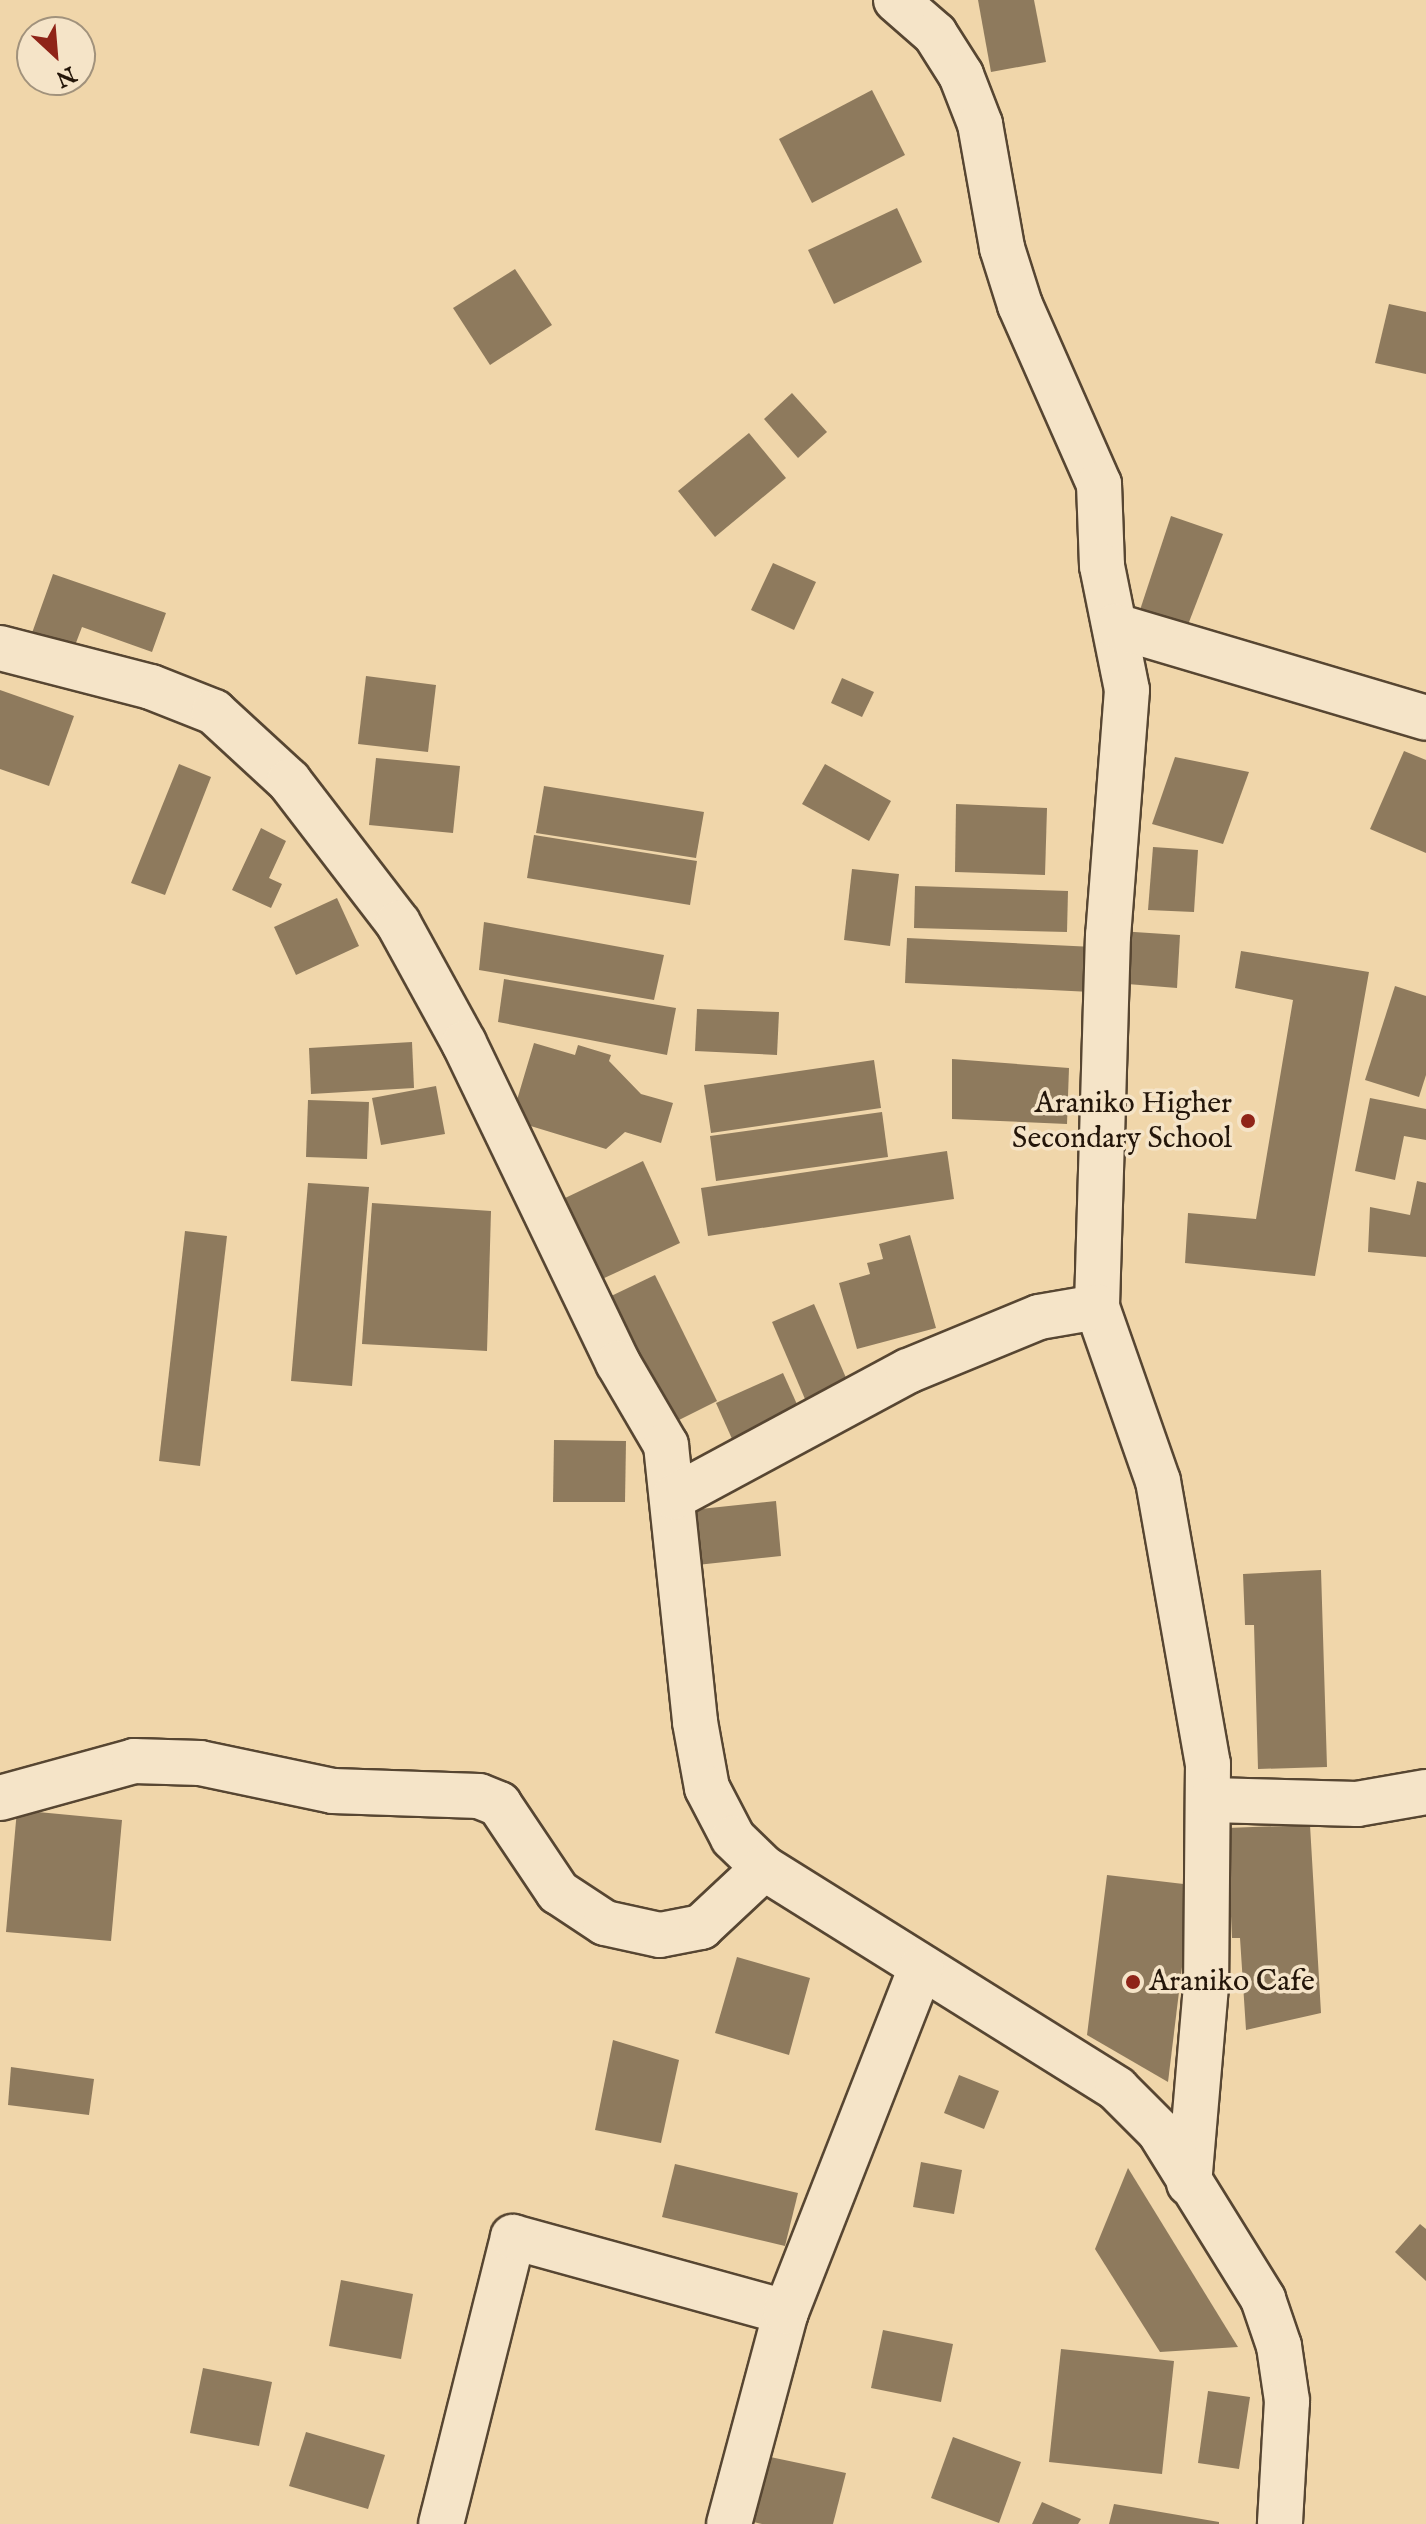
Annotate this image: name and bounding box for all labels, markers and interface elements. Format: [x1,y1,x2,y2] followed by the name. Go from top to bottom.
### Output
[16,16,96,96] north arrow
[51,59,80,93] text: N
[1012,1086,1232,1156] place label: Araniko Higher Secondary School
[1239,1112,1257,1130] marker: Araniko Higher Secondary School
[1149,1964,1315,2000] place label: Araniko Cafe
[1124,1973,1142,1991] marker: Araniko Cafe

